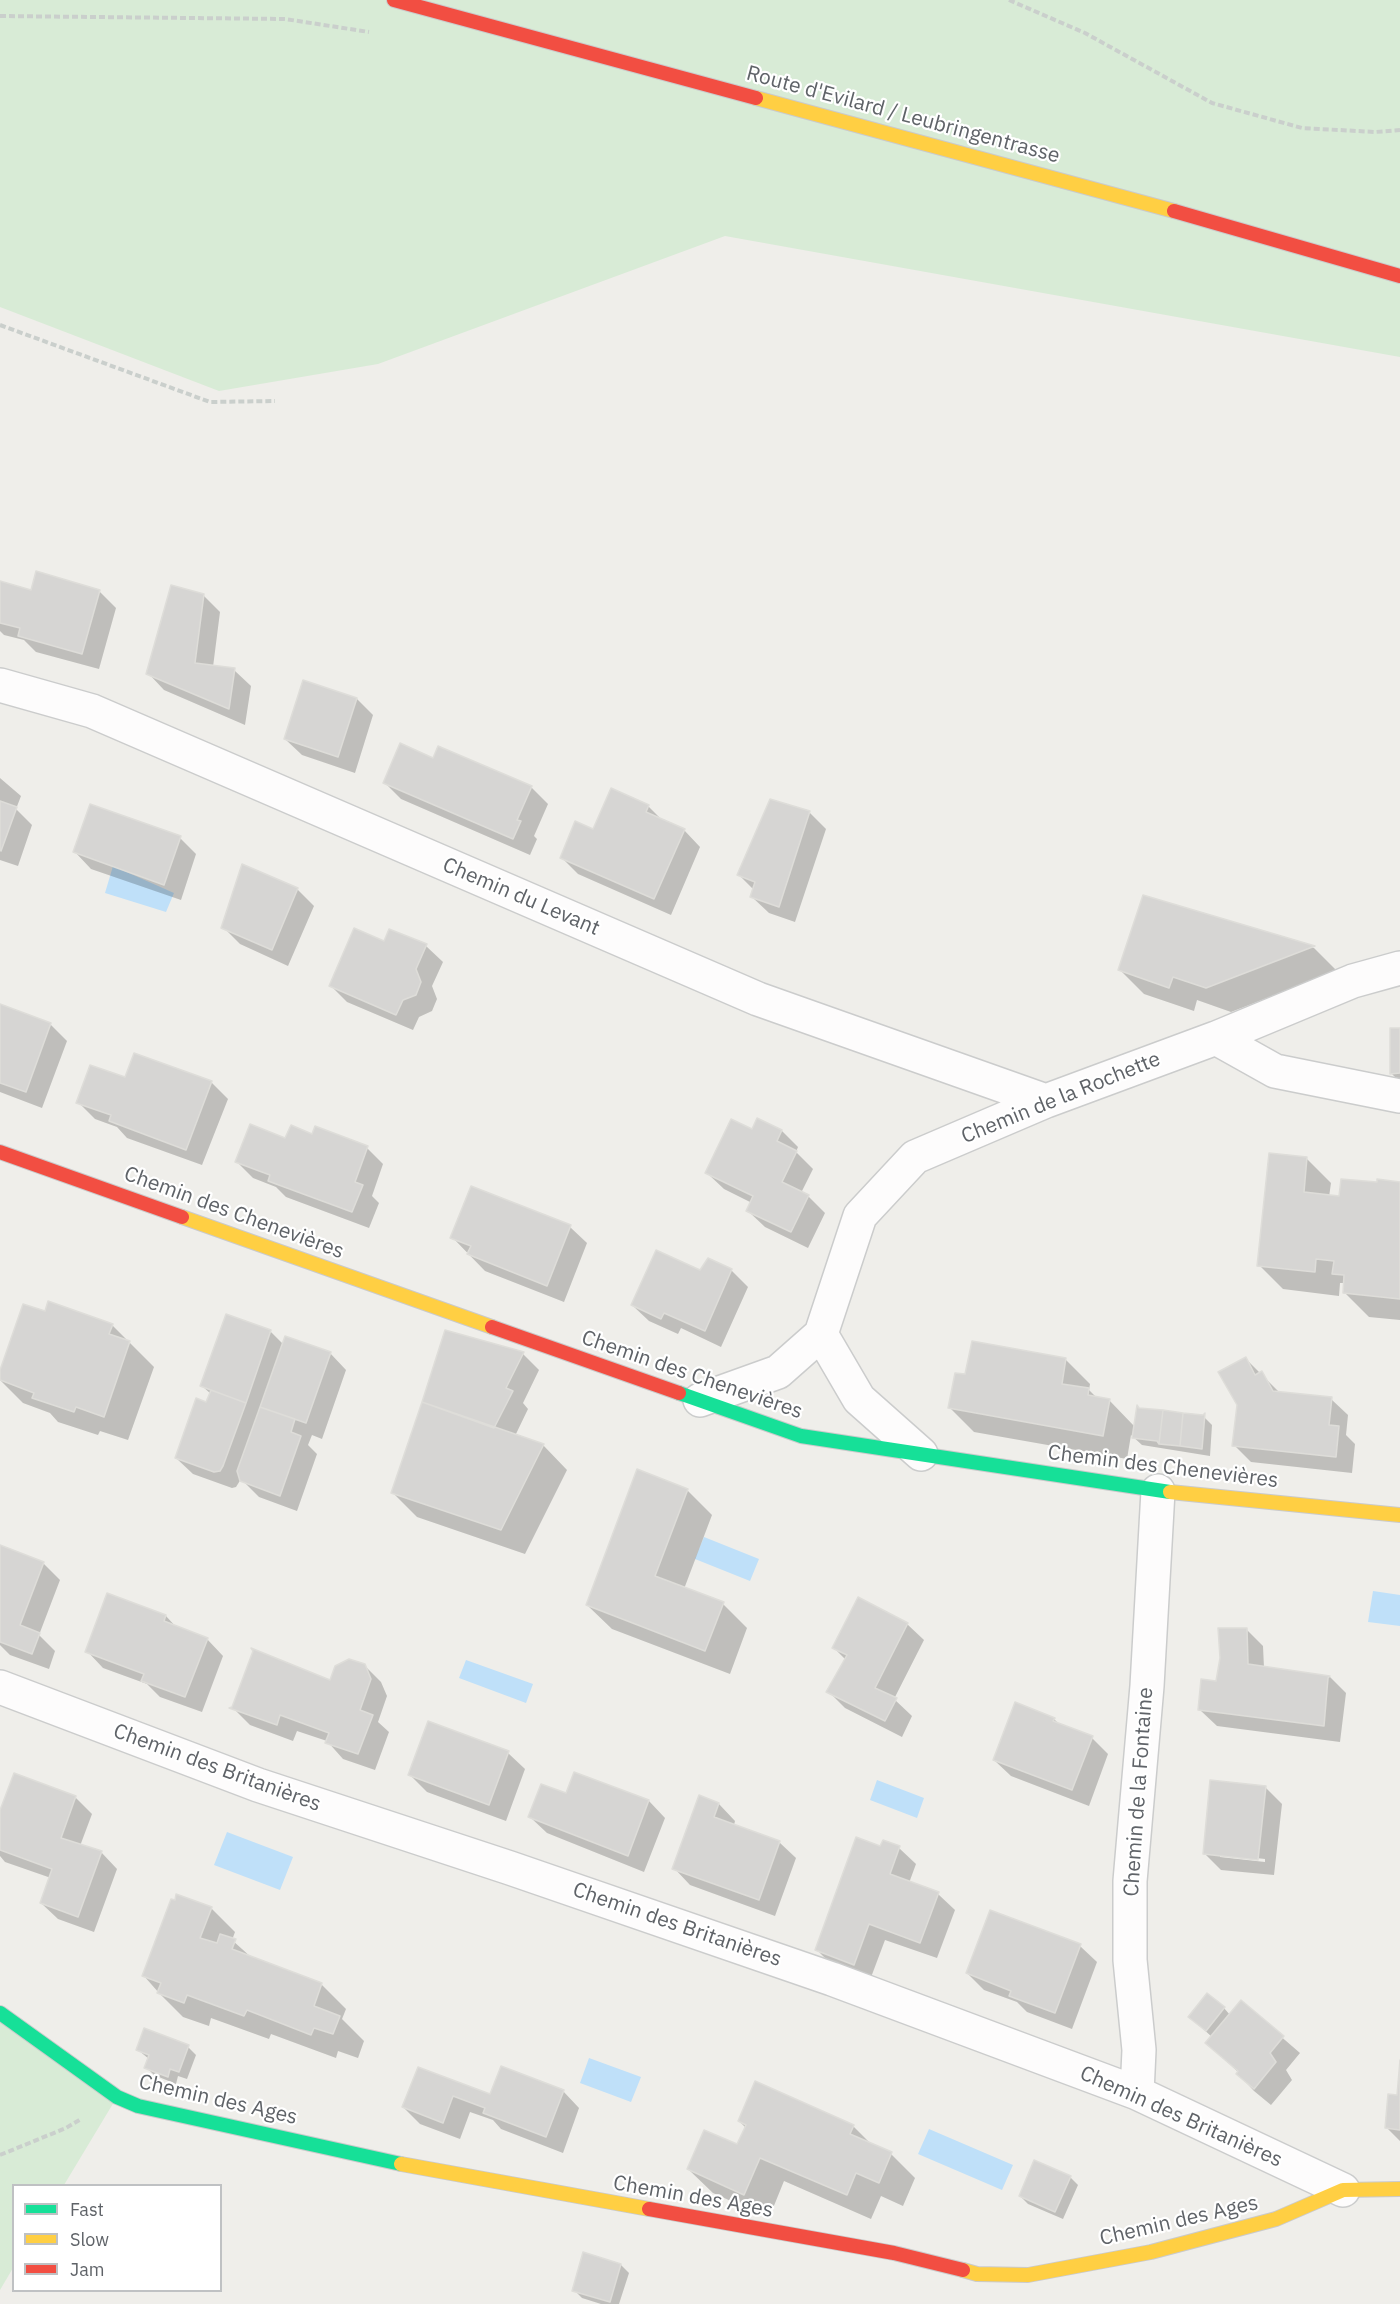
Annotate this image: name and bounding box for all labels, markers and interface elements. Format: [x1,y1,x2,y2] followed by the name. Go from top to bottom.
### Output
[743,61,1063,169] street label: Route d'Evilard / Leubringentrasse
[439,853,603,941] street label: Chemin du Levant
[958,1047,1164,1149] street label: Chemin de la Rochette
[121,1161,347,1265] street label: Chemin des Chenevières
[578,1325,806,1425] street label: Chemin des Chenevières
[1046,1440,1280,1494] street label: Chemin des Chenevières
[1119,1687,1159,1897] street label: Chemin de la Fontaine
[110,1719,324,1817] street label: Chemin des Britanières
[569,1877,785,1973] street label: Chemin des Britanières
[1076,2061,1286,2173] street label: Chemin des Britanières
[136,2069,300,2131] street label: Chemin des Ages
[611,2171,775,2223] street label: Chemin des Ages
[12,2184,222,2292] legend
[1097,2190,1261,2252] street label: Chemin des Ages
[70,2198,104,2221] text: Fast
[70,2228,109,2251] text: Slow
[70,2258,105,2281] text: Jam

